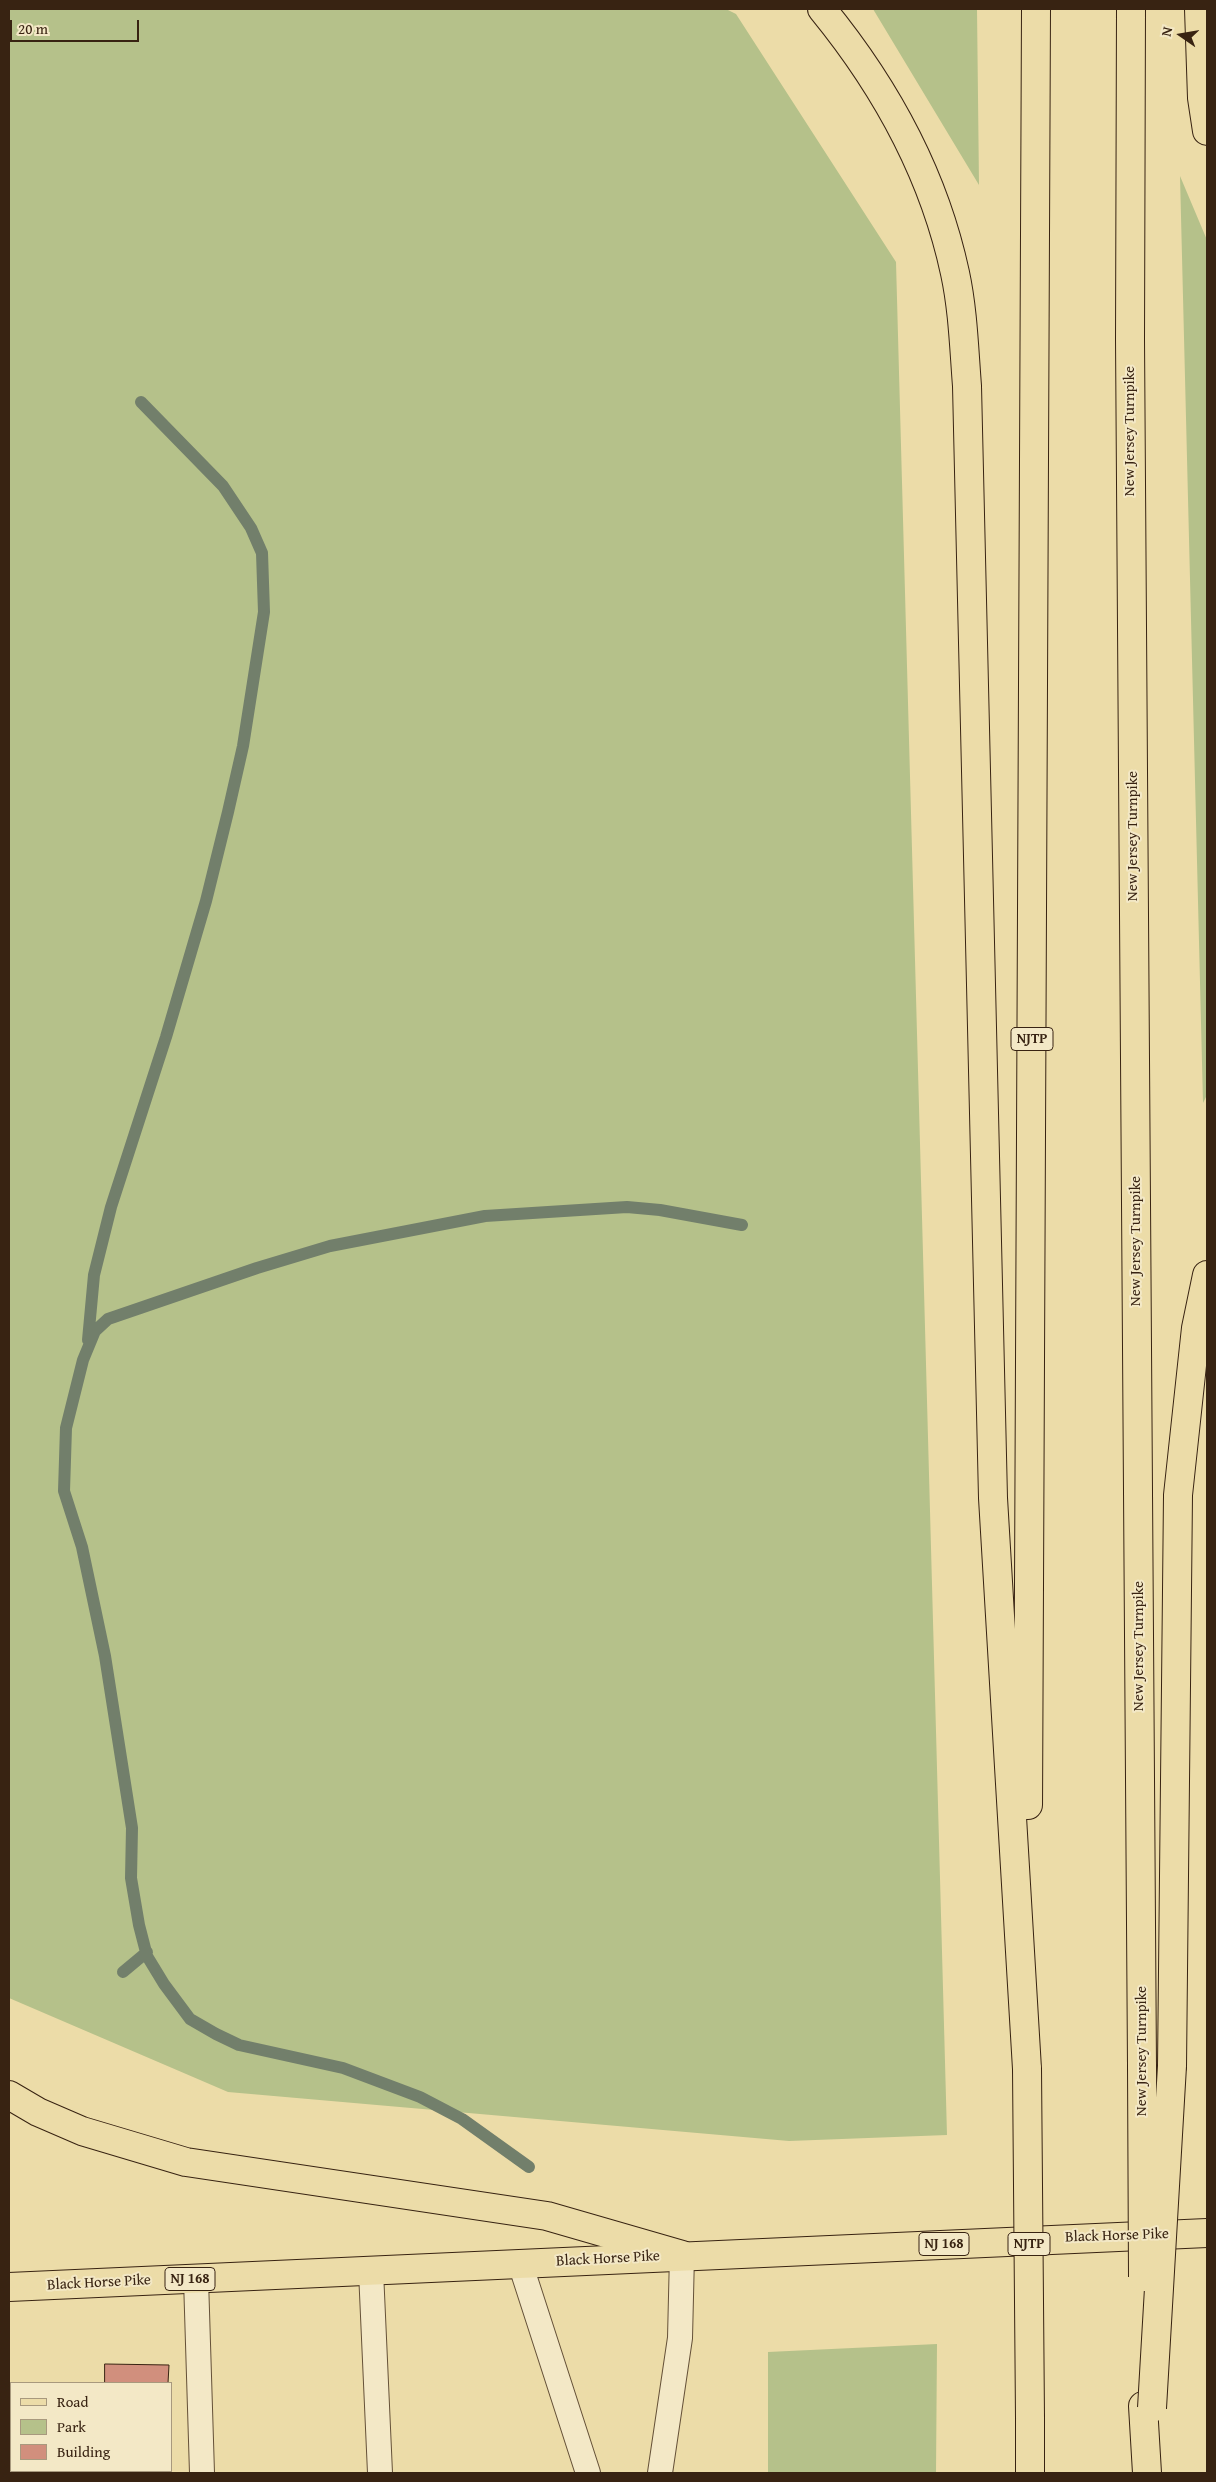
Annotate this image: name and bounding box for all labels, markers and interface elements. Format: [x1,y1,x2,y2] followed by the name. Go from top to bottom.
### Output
[12,10,141,42] scale bar
[1156,10,1206,60] north arrow
[18,18,48,39] text: 20 m
[1156,25,1177,38] text: N
[1121,366,1139,496] street label: New Jersey Turnpike
[1124,771,1142,901] street label: New Jersey Turnpike
[1011,1028,1053,1050] road number: NJTP
[1127,1176,1145,1306] street label: New Jersey Turnpike
[1130,1581,1148,1711] street label: New Jersey Turnpike
[1133,1986,1151,2116] street label: New Jersey Turnpike
[1065,2225,1169,2247] street label: Black Horse Pike
[919,2232,969,2256] road number: NJ 168
[1008,2232,1050,2256] road number: NJTP
[556,2247,660,2271] street label: Black Horse Pike
[165,2268,215,2290] road number: NJ 168
[47,2271,151,2295] street label: Black Horse Pike
[10,2382,172,2472] legend
[57,2391,88,2412] text: Road
[57,2416,86,2437] text: Park
[57,2441,110,2462] text: Building

